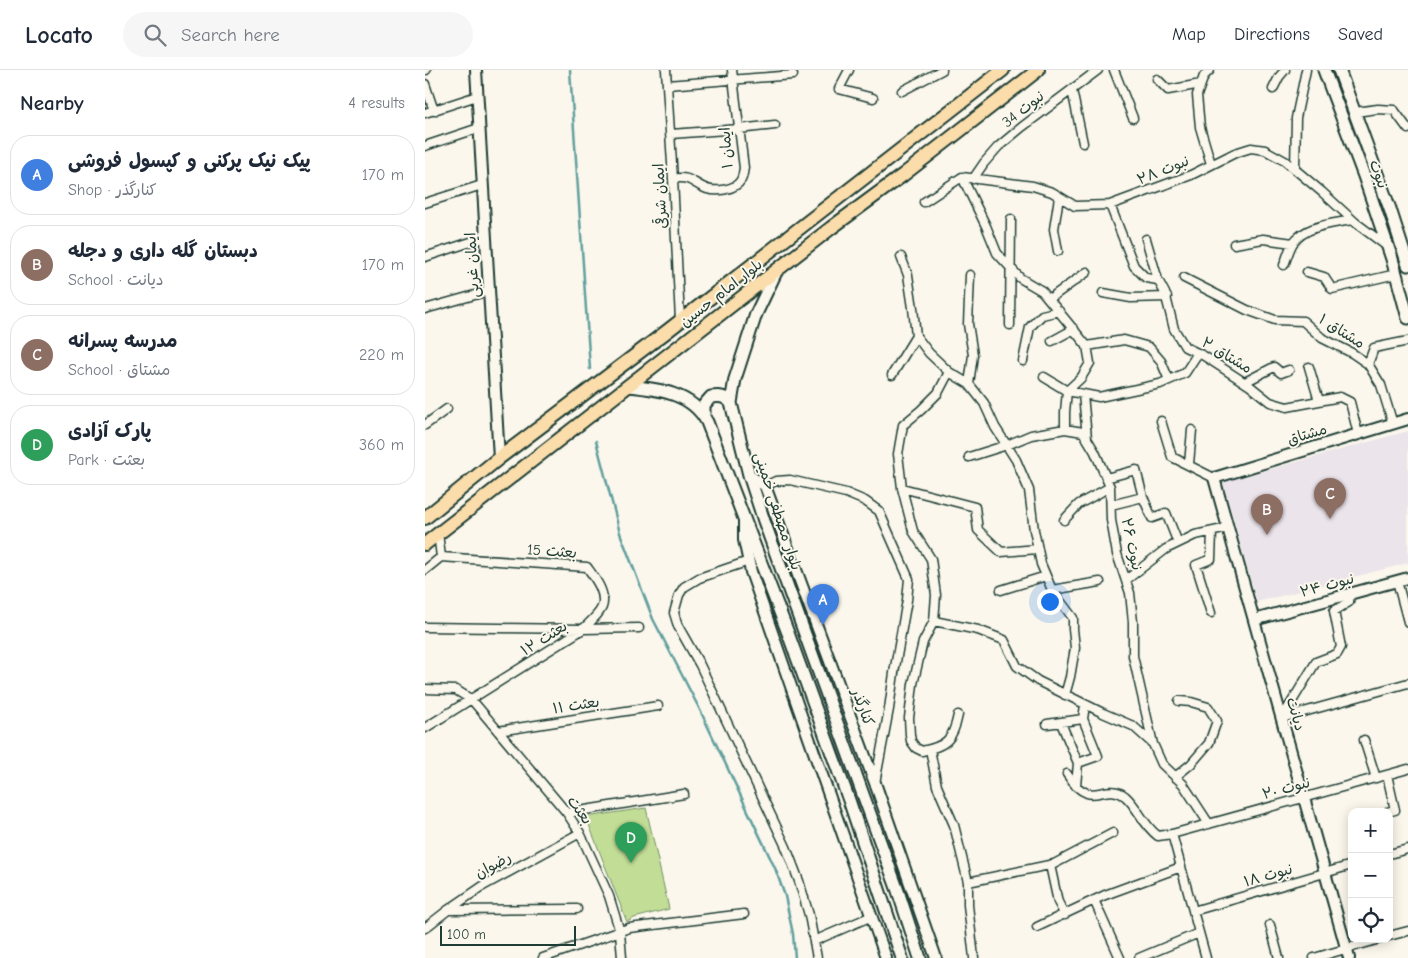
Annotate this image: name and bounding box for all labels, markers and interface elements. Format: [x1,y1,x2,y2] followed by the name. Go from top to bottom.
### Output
[123,12,473,57] search box
[25,21,93,49] text: Locato
[141,21,169,49] icon: search
[181,24,280,46] text: Search here
[1172,24,1206,45] text: Map
[1234,24,1310,45] text: Directions
[1338,24,1383,45] text: Saved
[998,87,1048,131] street label: نبوت 34
[20,91,84,115] text: Nearby
[348,94,405,112] text: 4 results
[716,127,736,169] street label: ایمان ۱
[68,150,311,172] text: پیک نیک پرکنی و کپسول فروشی
[1134,151,1192,189] street label: نبوت ۲۸
[1366,157,1392,191] street label: نبوت
[647,163,671,229] street label: ایمان شرقی
[33,166,41,184] text: A
[362,166,404,184] text: 170 m
[68,181,157,199] text: Shop · کنارگذر
[461,232,484,298] street label: ایمان غربی
[68,240,258,262] text: دبستان گله داری و دجله
[676,255,767,332] street label: بلوار امام حسین
[32,256,42,274] text: B
[362,256,404,274] text: 170 m
[68,271,164,289] text: School · دیانت
[1316,310,1368,352] street label: مشتاق ۱
[68,330,177,352] text: مدرسه پسرانه
[1198,333,1256,377] street label: مشتاق ۲
[32,346,42,364] text: C
[359,346,404,364] text: 220 m
[68,361,170,379] text: School · مشتاق
[1285,419,1329,449] street label: مشتاق
[68,420,151,442] text: پارک آزادی
[32,436,42,454] text: D
[359,436,404,454] text: 360 m
[749,450,806,573] street label: بلوار مصطفی خمینی
[68,451,145,469] text: Park · بعثت
[1314,478,1346,519] pin: C
[1251,494,1283,535] pin: B
[1118,516,1146,572] street label: نبوت ۲۶
[526,540,578,562] street label: بعثت 15
[1298,569,1356,601] street label: نبوت ۲۴
[807,584,839,625] pin: A
[1037,589,1063,615] your location
[517,617,571,659] street label: بعثت ۱۲
[848,685,878,728] street label: کنارگذر
[551,692,601,718] street label: بعثت ۱۱
[1283,695,1309,733] street label: دیانت
[1260,773,1312,803] street label: نبوت ۲۰
[564,792,596,828] street label: بعثت
[1348,808,1393,943] map controls
[1348,808,1393,853] button: +
[615,822,647,863] pin: D
[472,848,514,882] street label: رضوان
[1348,853,1393,898] button: −
[1242,859,1294,891] street label: نبوت ۱۸
[1348,898,1393,943] button: locate
[440,923,576,946] scale bar
[447,926,486,943] text: 100 m

